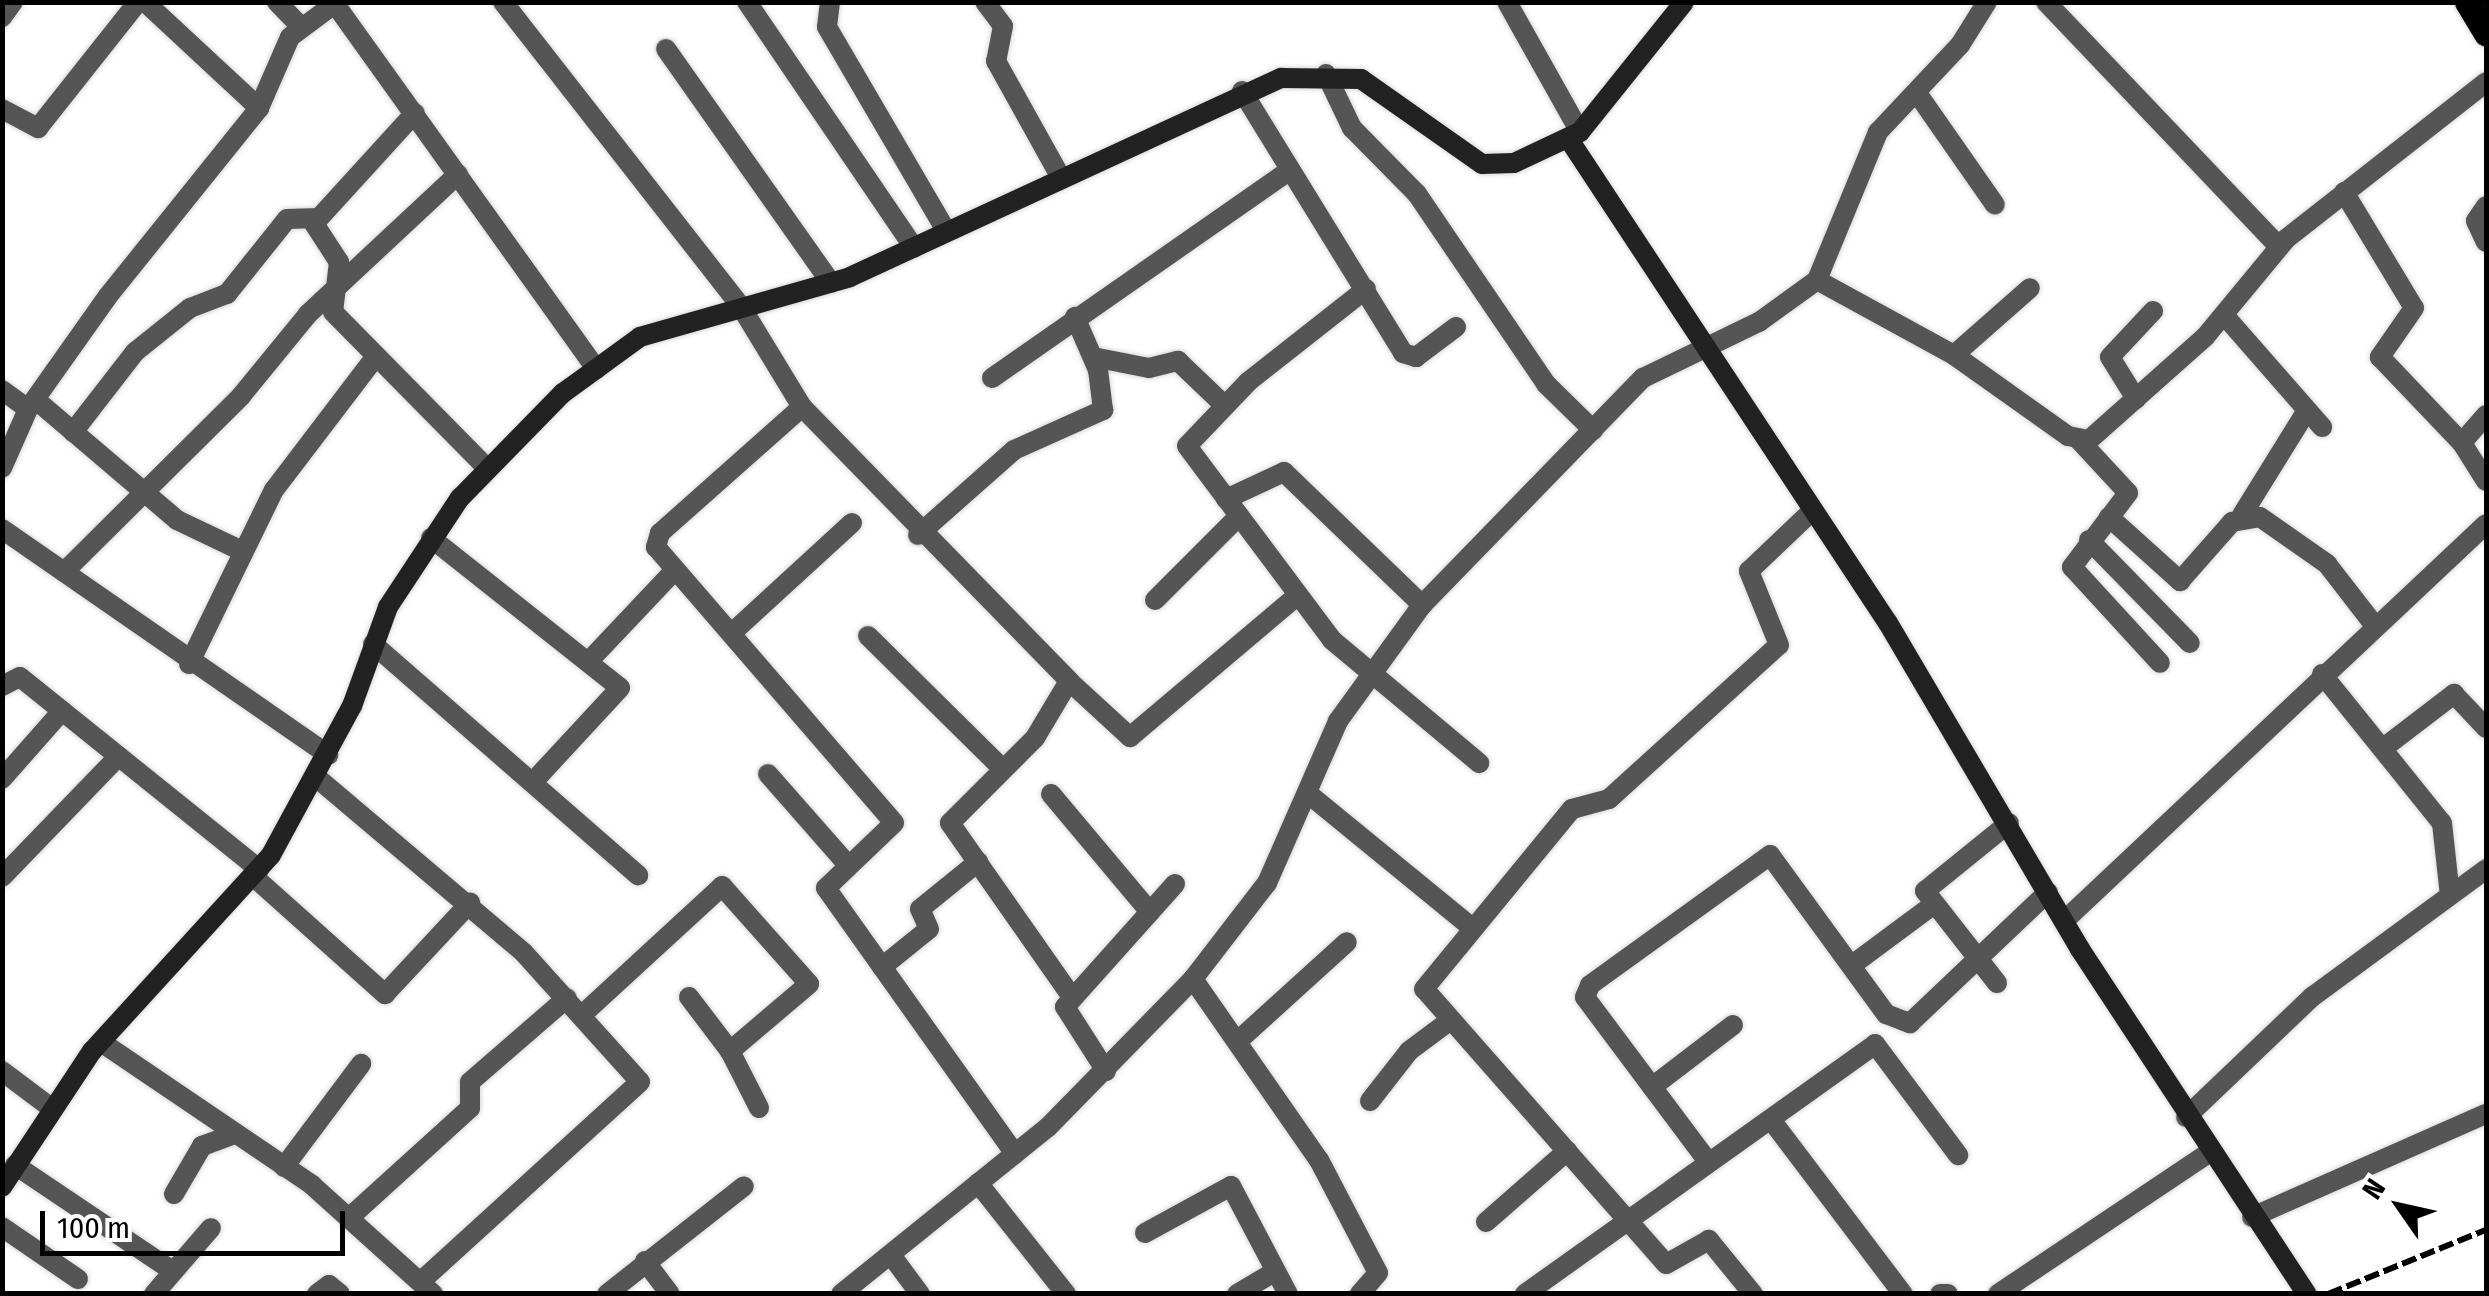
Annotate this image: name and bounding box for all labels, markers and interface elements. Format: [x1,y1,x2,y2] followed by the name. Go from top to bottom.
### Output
[2349,1156,2449,1256] north arrow
[2355,1173,2392,1205] text: N
[45,1191,350,1253] scale bar
[57,1210,130,1246] text: 100 m

